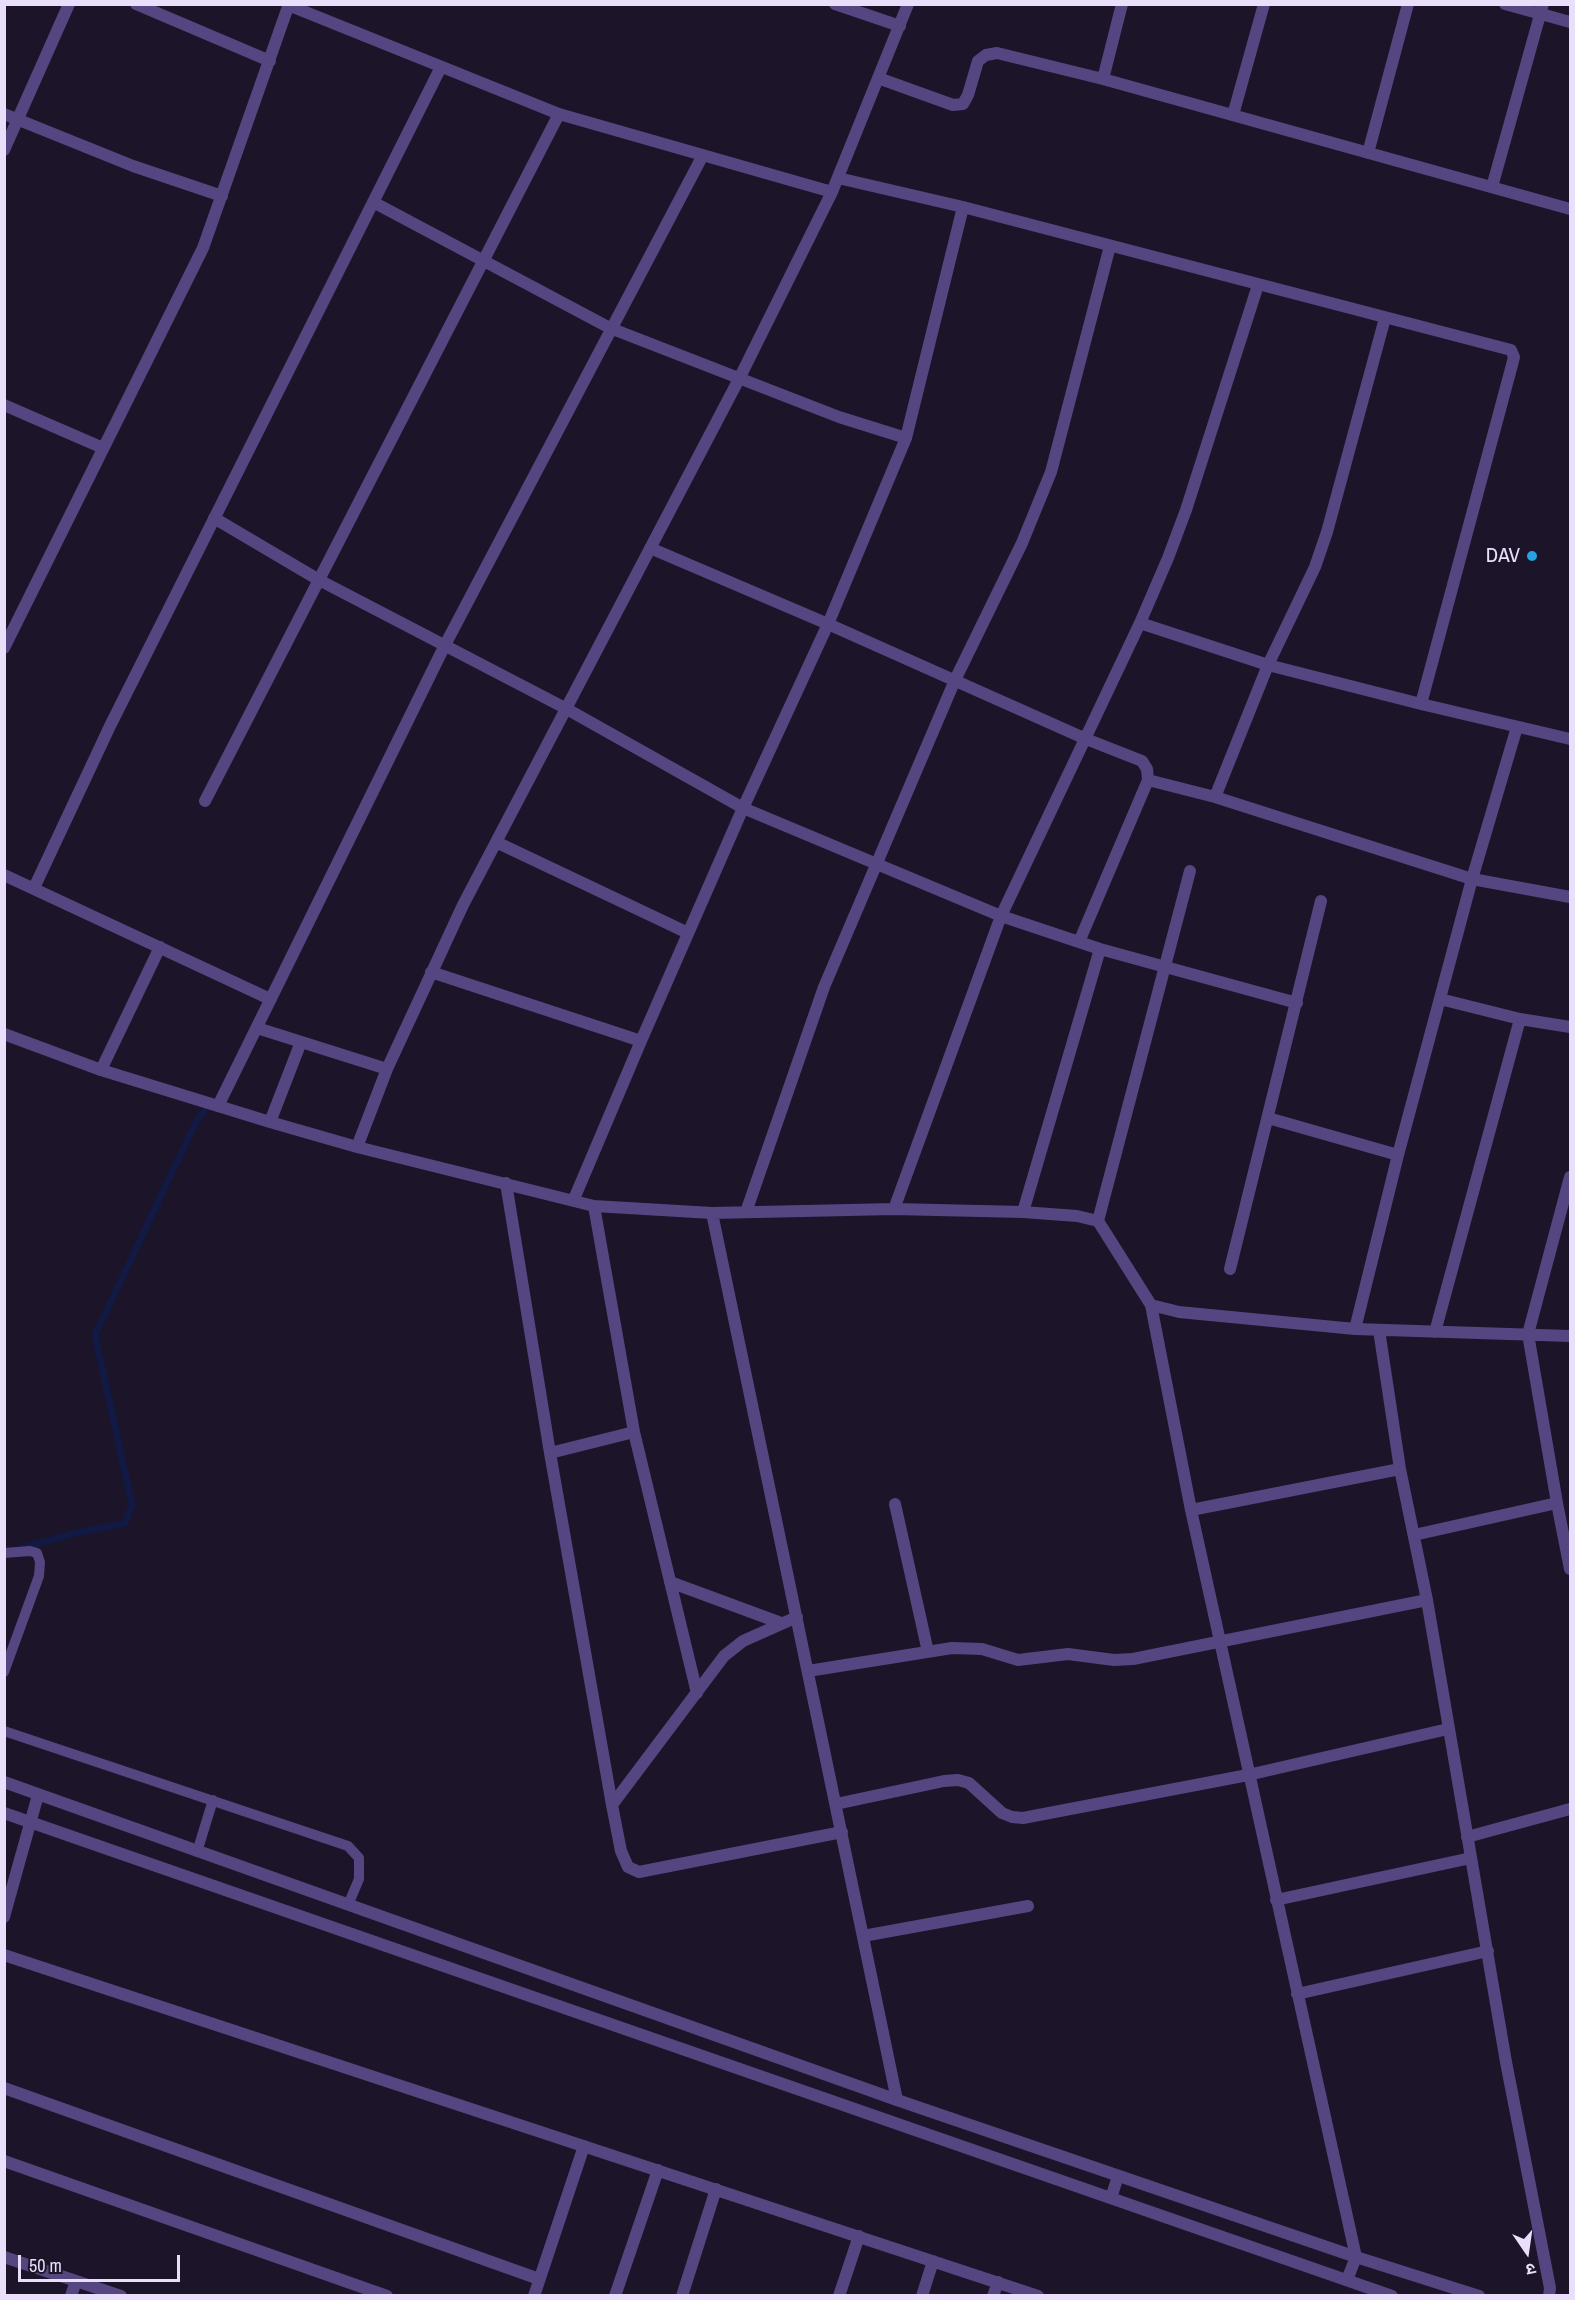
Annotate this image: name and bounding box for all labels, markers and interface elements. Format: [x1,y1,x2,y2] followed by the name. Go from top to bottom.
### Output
[1486,543,1520,569] place label: DAV
[1525,549,1539,563] marker: DAV
[1497,2222,1557,2282] north arrow
[21,2243,183,2281] scale bar
[29,2253,62,2278] text: 50 m
[1524,2258,1538,2281] text: उ

